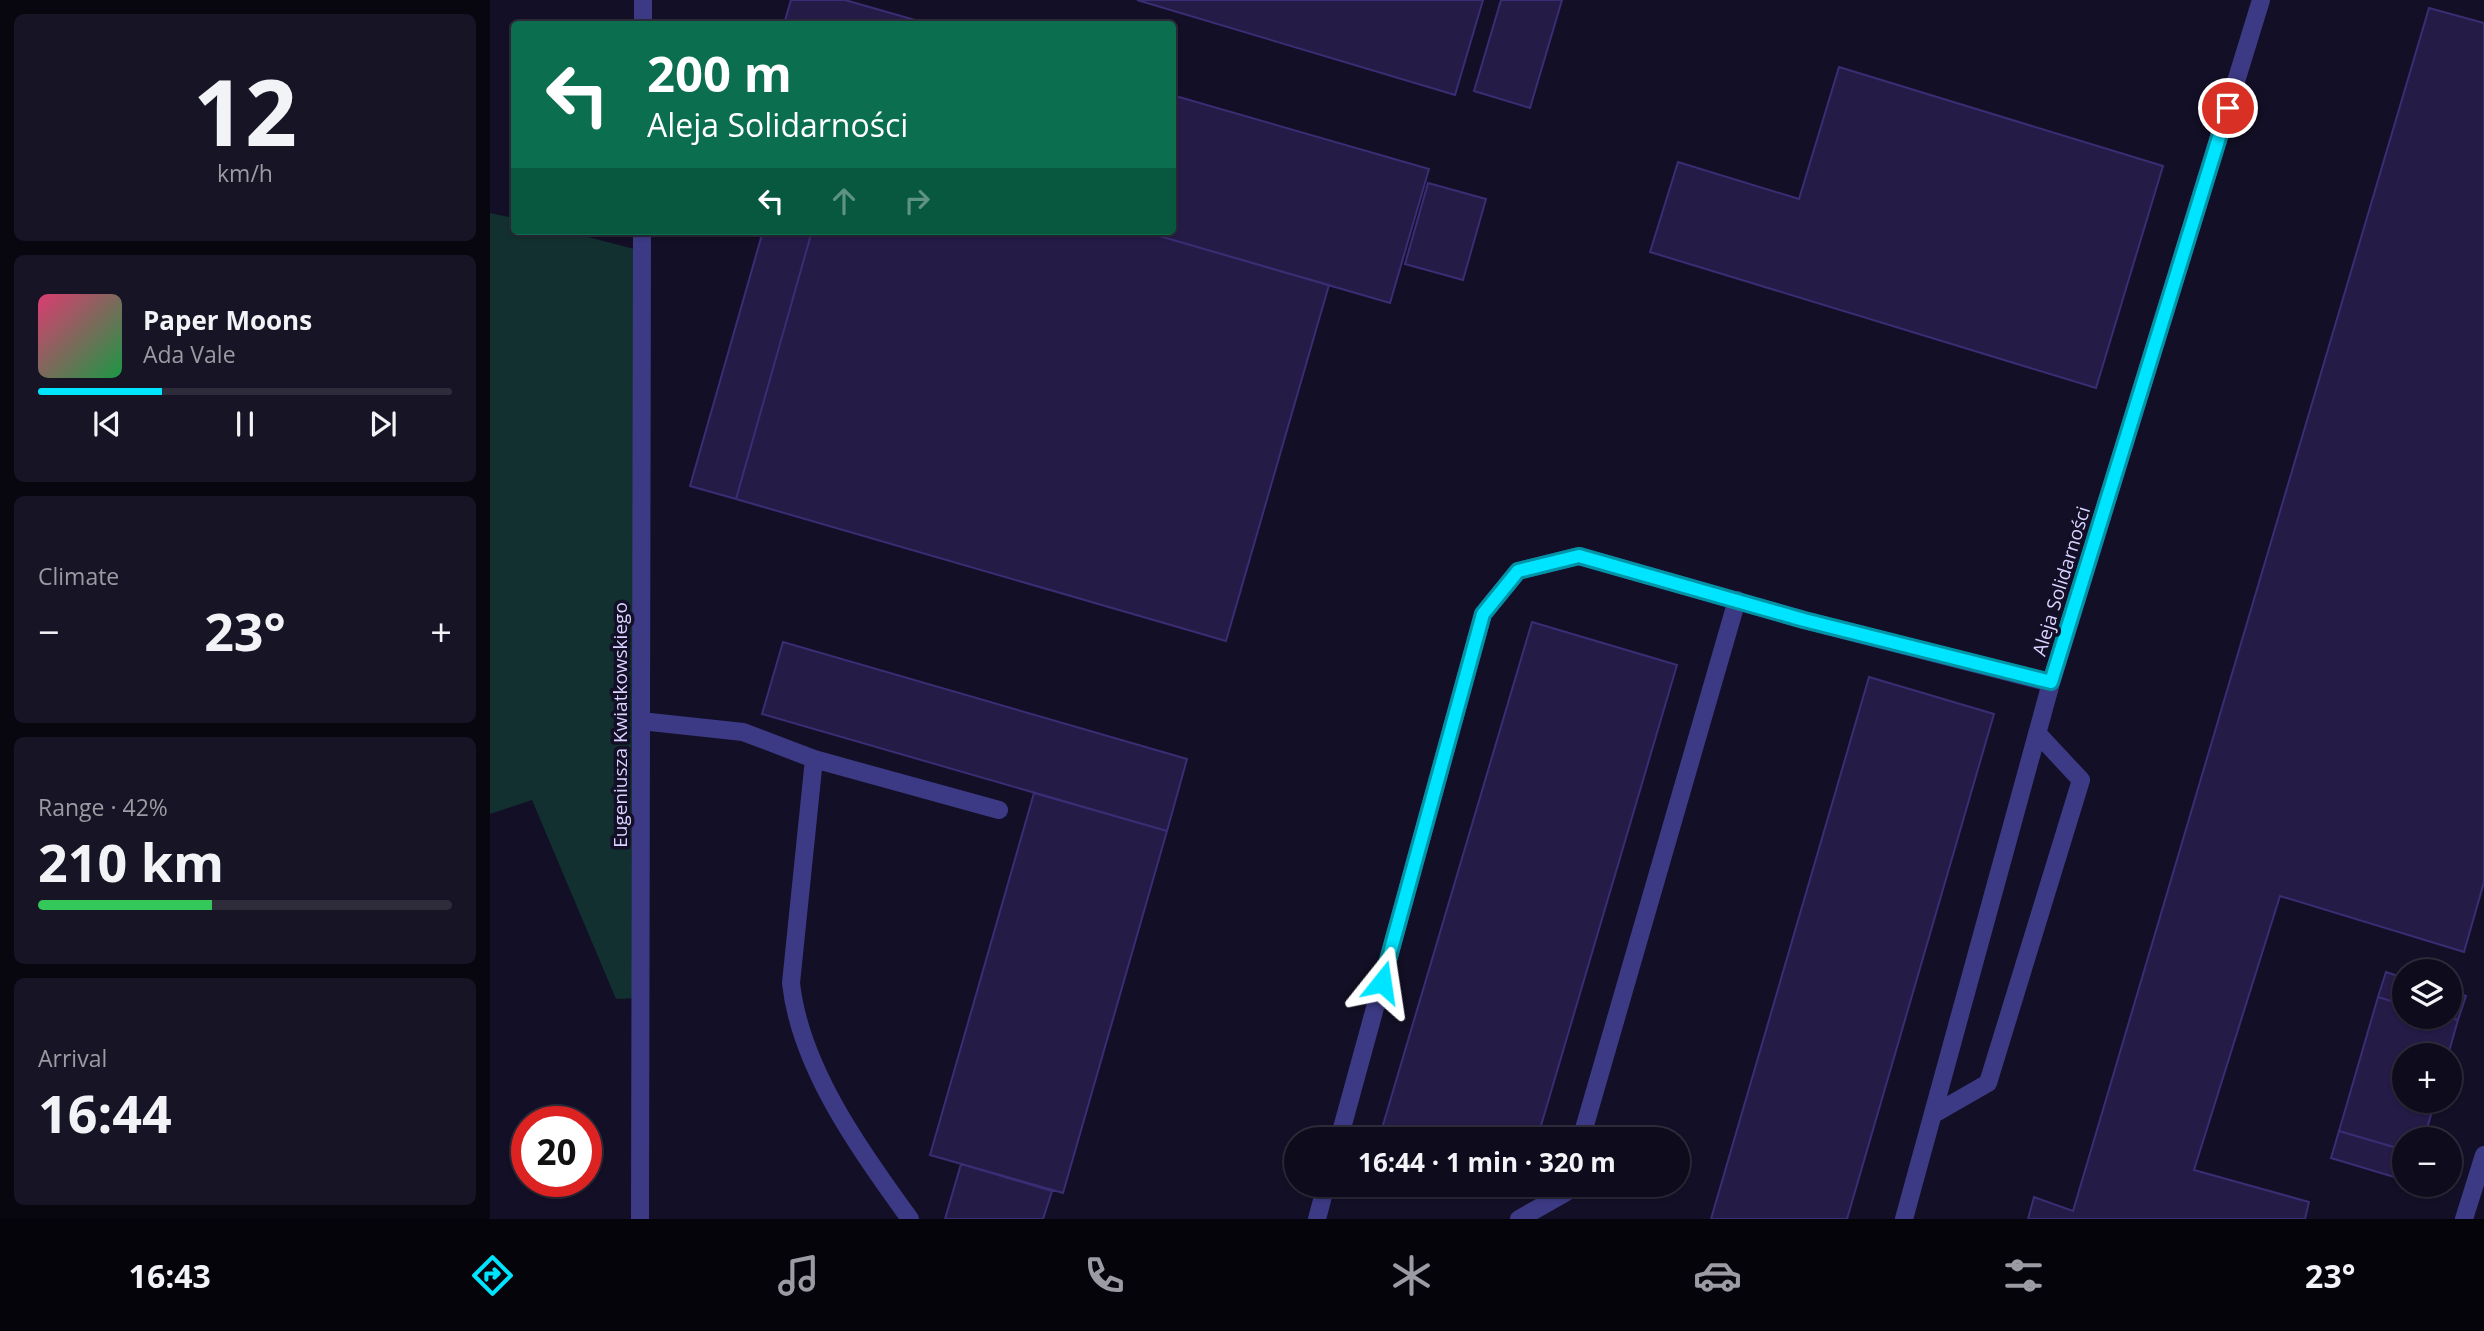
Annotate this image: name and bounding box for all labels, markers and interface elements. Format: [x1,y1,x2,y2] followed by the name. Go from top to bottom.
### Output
[647,40,792,106] text: 200 m
[193,49,297,173] text: 12
[532,49,623,140] icon: left
[2198,78,2258,138] pin
[2209,89,2247,127] icon: arrive
[647,103,908,146] text: Aleja Solidarności
[217,157,273,189] text: km/h
[752,182,790,220] icon: left
[825,182,863,220] icon: ahead
[898,182,936,220] icon: right
[143,302,312,338] text: Paper Moons
[143,338,236,370] text: Ada Vale
[88,405,126,443] icon: previous
[226,405,264,443] icon: pause
[364,405,402,443] icon: next
[2026,503,2096,659] street label: Aleja Solidarności
[38,560,119,592] text: Climate
[204,595,286,666] text: 23°
[607,602,633,848] street label: Eugeniusza Kwiatkowskiego
[38,605,60,657] text: −
[430,605,452,657] text: +
[38,791,168,823] text: Range · 42%
[38,826,224,897] text: 210 km
[1345,945,1419,1019] position arrow
[2392,959,2462,1197] map controls
[2392,959,2462,1029] button: layers
[38,1042,107,1074] text: Arrival
[2392,1043,2462,1113] button: +
[38,1077,172,1148] text: 16:44
[511,1106,602,1197] speed limit sign: 20
[2392,1127,2462,1197] button: −
[1358,1144,1616,1180] text: 16:44 · 1 min · 320 m
[468,1251,517,1300] icon: directions
[774,1251,823,1300] icon: music
[1080,1251,1129,1300] icon: phone
[1387,1251,1436,1300] icon: climate
[1693,1251,1742,1300] icon: car
[1999,1251,2048,1300] icon: filters
[129,1254,211,1297] text: 16:43
[2305,1254,2355,1297] text: 23°

